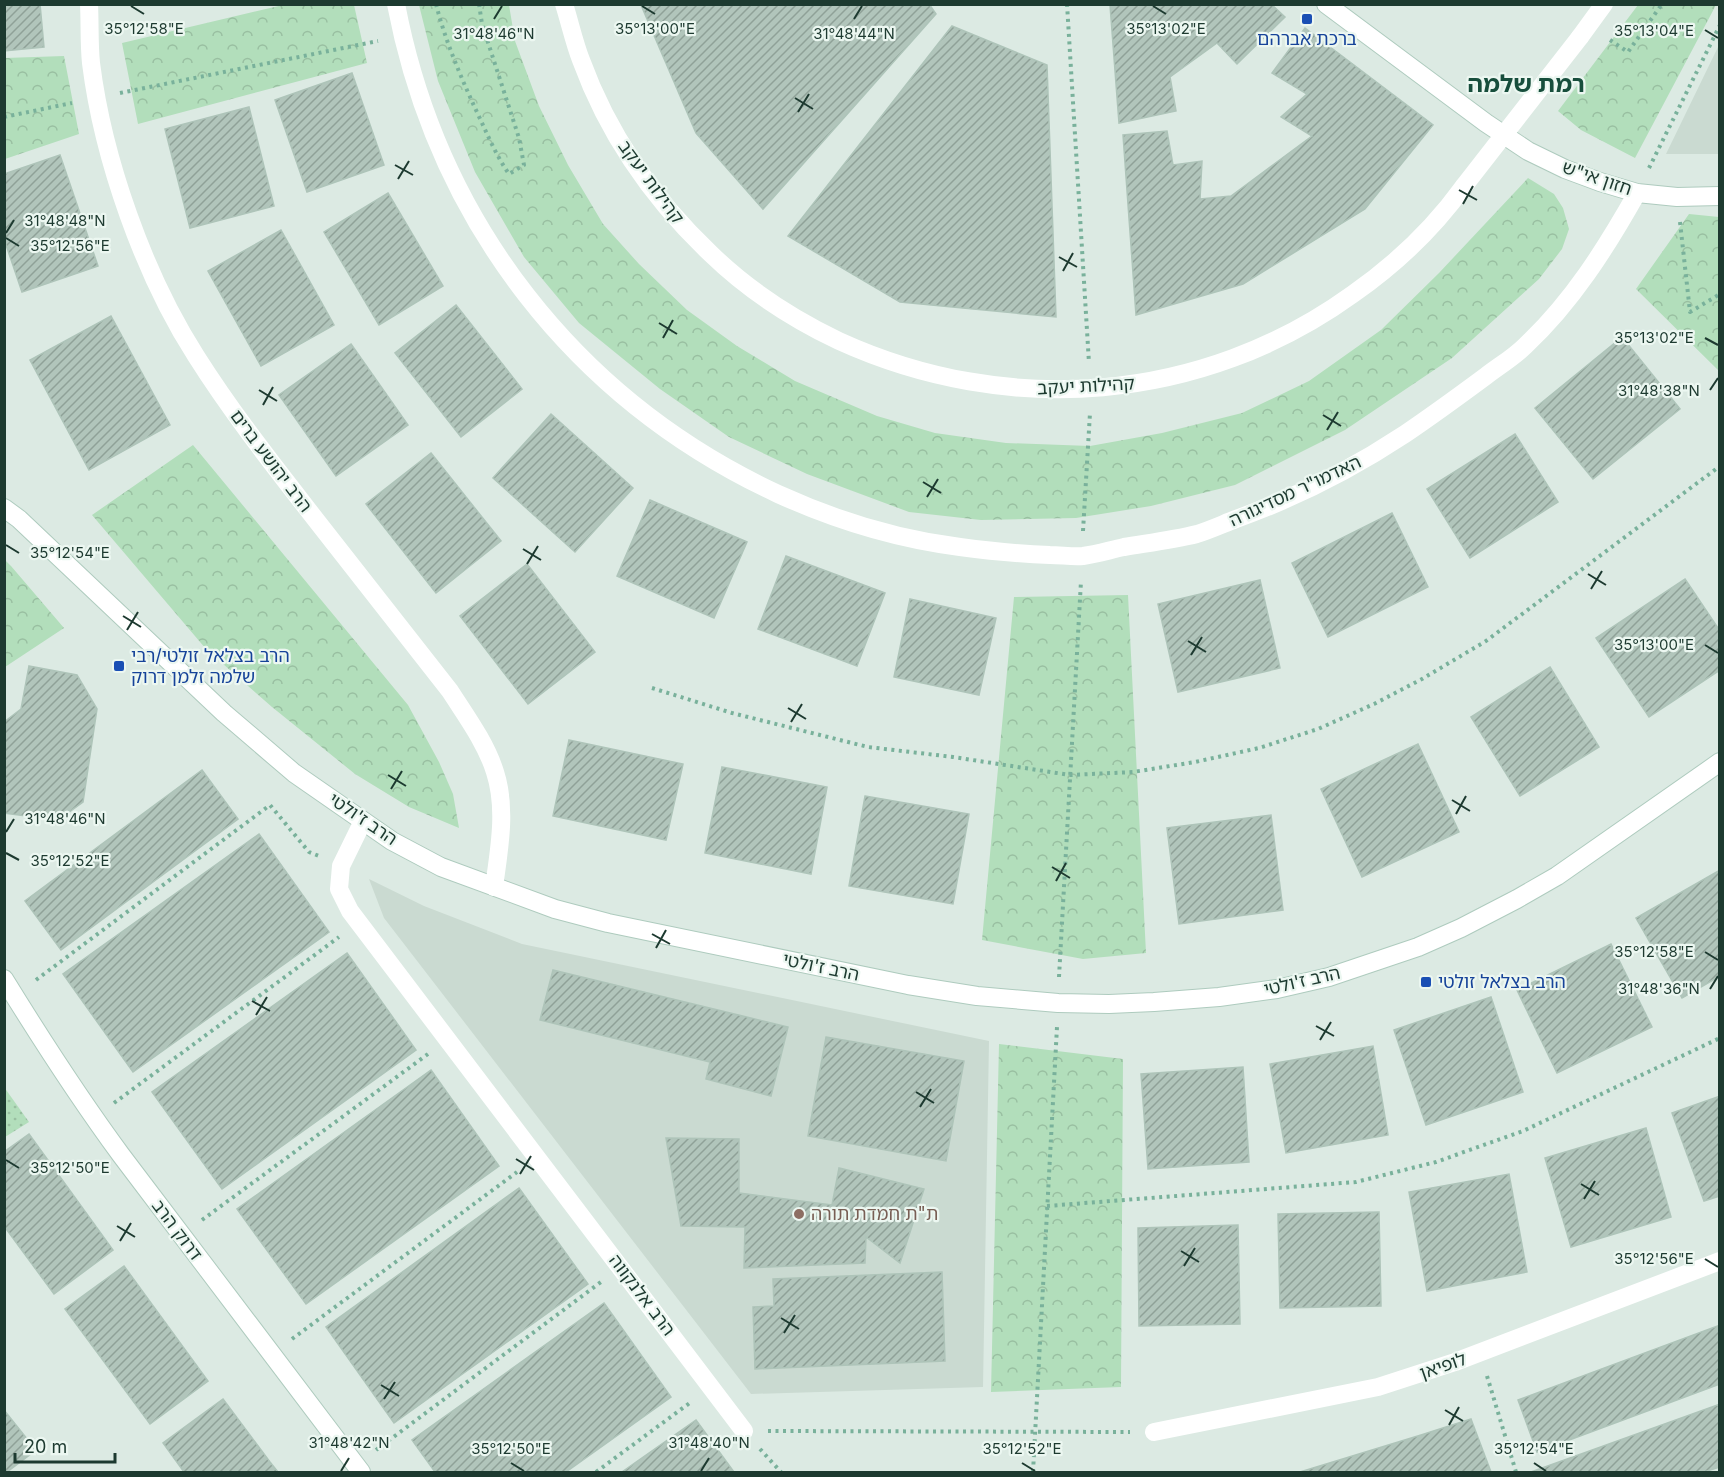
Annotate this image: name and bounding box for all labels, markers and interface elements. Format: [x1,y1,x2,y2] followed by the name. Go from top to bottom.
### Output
[1300,12,1314,26] marker: ברכת אברהם
[104,19,184,38] text: 35°12'58"E
[615,19,695,38] text: 35°13'00"E
[1126,19,1206,38] text: 35°13'02"E
[1614,21,1694,40] text: 35°13'04"E
[453,24,535,43] text: 31°48'46"N
[813,24,895,43] text: 31°48'44"N
[1257,28,1357,49] place label: ברכת אברהם
[1467,69,1585,98] district label: רמת שלמה
[614,136,689,227] street label: קהילות יעקב
[1560,156,1635,199] street label: חזון אי"ש
[24,211,106,230] text: 31°48'48"N
[30,236,110,255] text: 35°12'56"E
[1614,328,1694,347] text: 35°13'02"E
[1037,372,1135,399] street label: קהילות יעקב
[1618,381,1700,400] text: 31°48'38"N
[226,406,317,516] street label: הרב יהושע ברים
[1225,451,1364,530] street label: האדמו"ר מסדיגורה
[30,543,110,562] text: 35°12'54"E
[1614,635,1694,654] text: 35°13'00"E
[131,645,290,687] place label: הרב בצלאל זולטי/רבי שלמה זלמן דרוק
[112,659,126,673] marker: הרב בצלאל זולטי/רבי שלמה זלמן דרוק
[325,788,401,849] street label: הרב ז'ולטי
[24,809,106,828] text: 31°48'46"N
[30,851,110,870] text: 35°12'52"E
[1614,942,1694,961] text: 35°12'58"E
[781,948,861,985] street label: הרב ז'ולטי
[1262,962,1342,1000] street label: הרב ז'ולטי
[1438,971,1566,992] place label: הרב בצלאל זולטי
[1419,975,1433,989] marker: הרב בצלאל זולטי
[1618,979,1700,998] text: 31°48'36"N
[30,1158,110,1177] text: 35°12'50"E
[148,1195,207,1264] street label: דרוק הרב
[811,1203,938,1224] place label: ת"ת חמדת תורה
[792,1207,806,1221] marker: ת"ת חמדת תורה
[1614,1249,1694,1268] text: 35°12'56"E
[605,1250,680,1339] street label: הרב אלנקווה
[1417,1348,1469,1383] street label: לופיאן
[15,1426,116,1464] scale bar
[308,1433,390,1452] text: 31°48'42"N
[668,1433,750,1452] text: 31°48'40"N
[24,1436,67,1457] text: 20 m
[471,1439,551,1458] text: 35°12'50"E
[982,1439,1062,1458] text: 35°12'52"E
[1494,1439,1574,1458] text: 35°12'54"E

